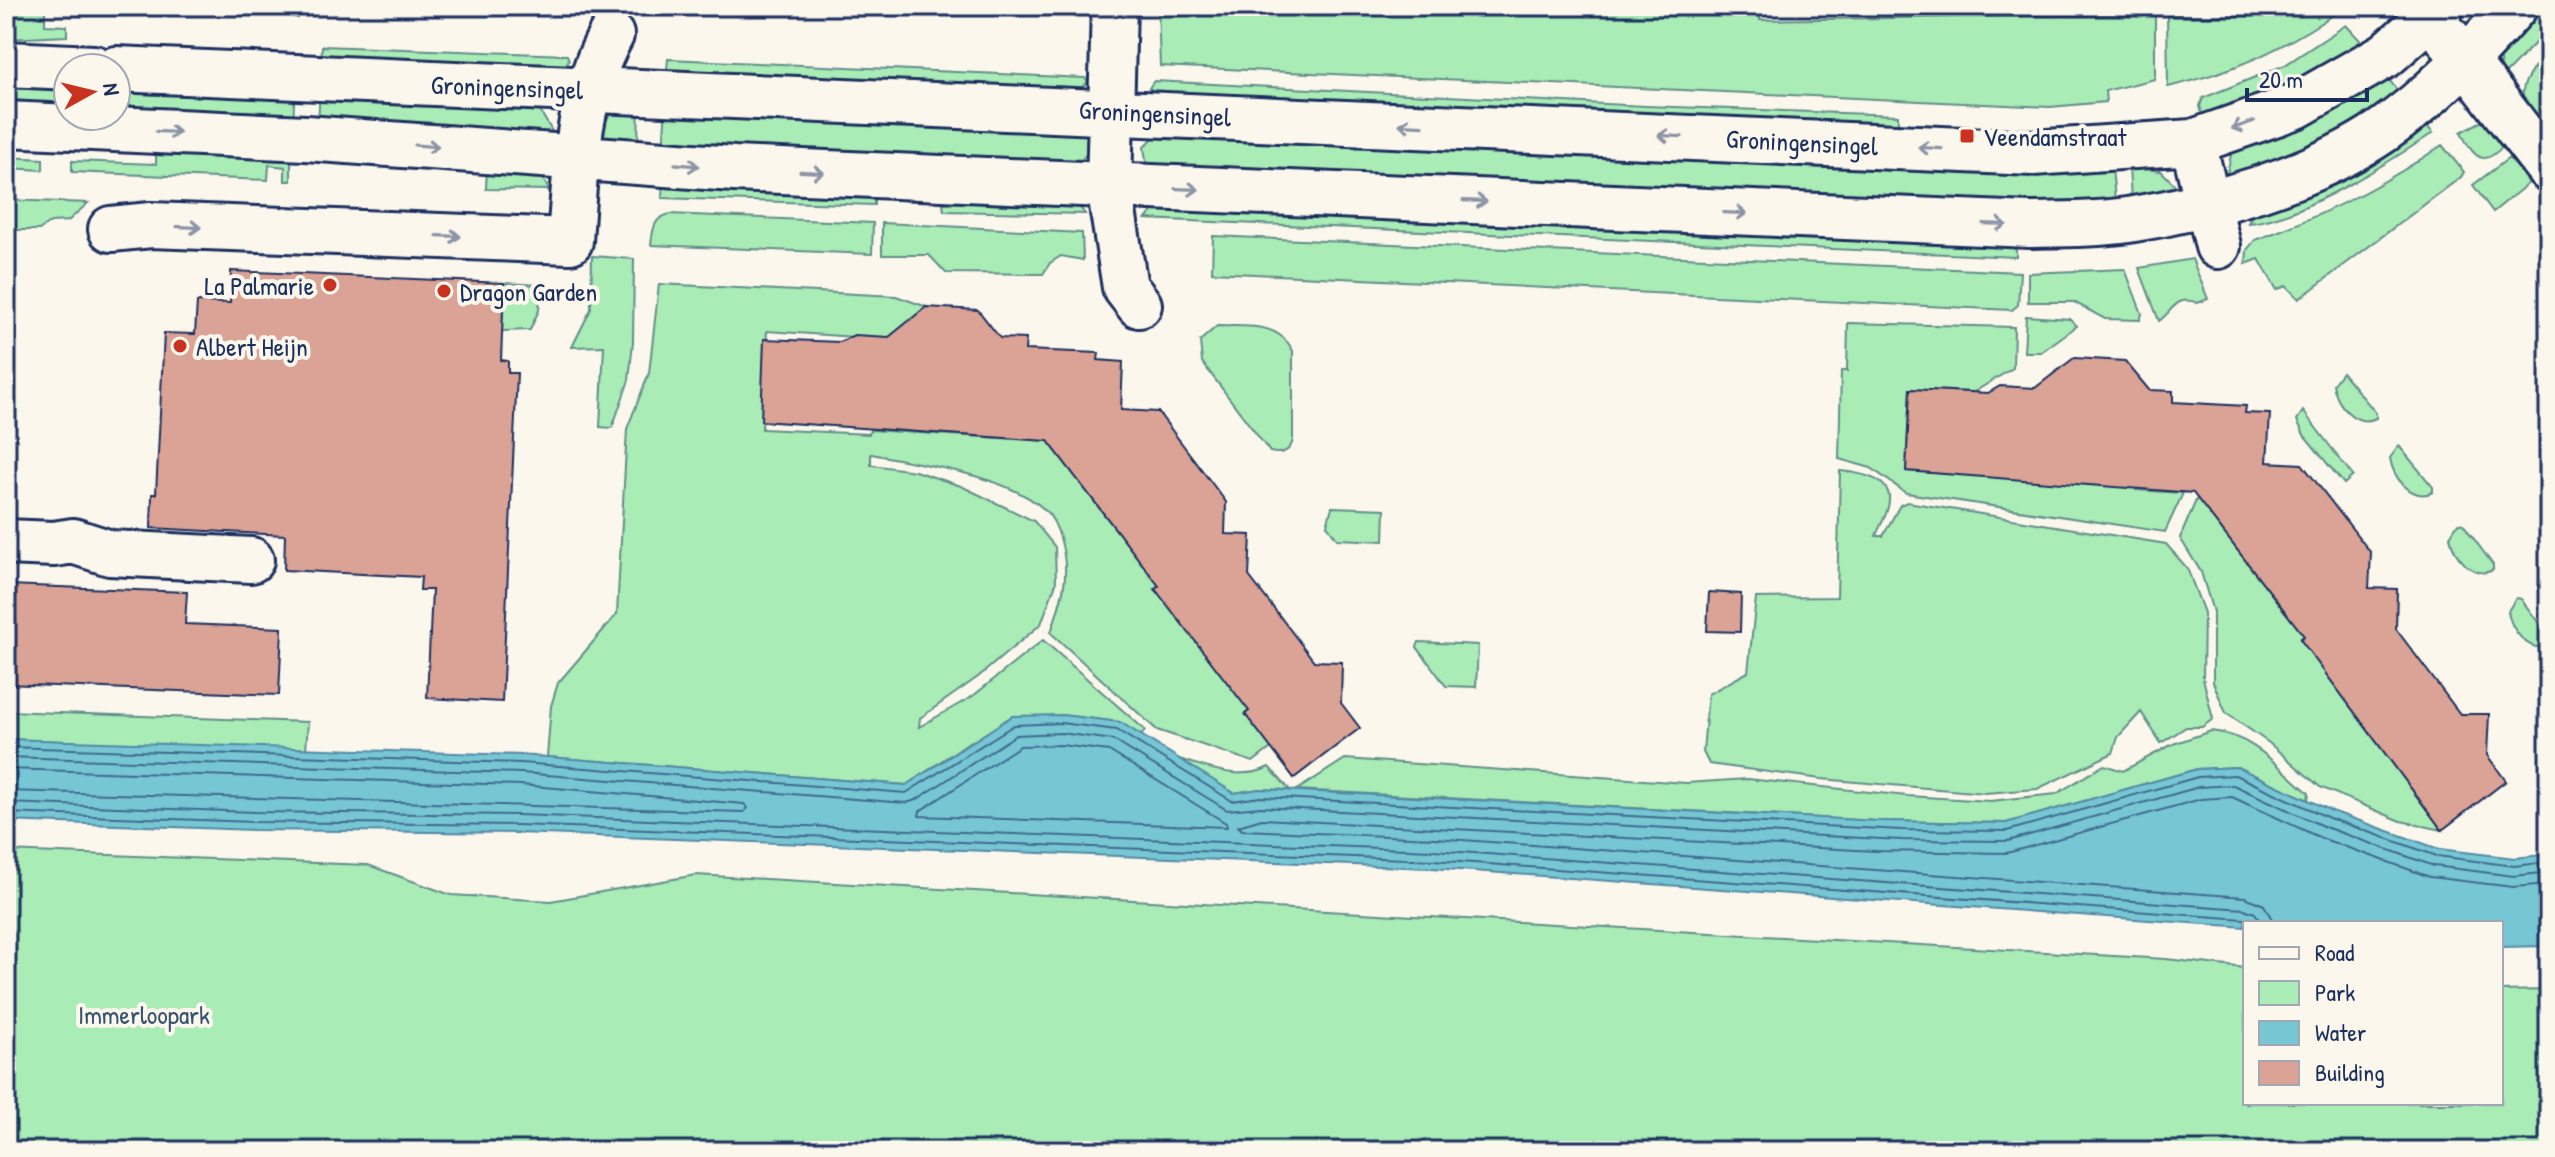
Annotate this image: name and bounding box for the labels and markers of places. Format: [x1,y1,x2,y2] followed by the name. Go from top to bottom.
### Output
[1983,119,2127,154] place label: Veendamstraat
[1958,127,1976,145] marker: Veendamstraat
[204,268,314,303] place label: La Palmarie
[460,274,597,309] place label: Dragon Garden
[321,276,339,294] marker: La Palmarie
[435,282,453,300] marker: Dragon Garden
[196,329,308,364] place label: Albert Heijn
[171,337,189,355] marker: Albert Heijn

